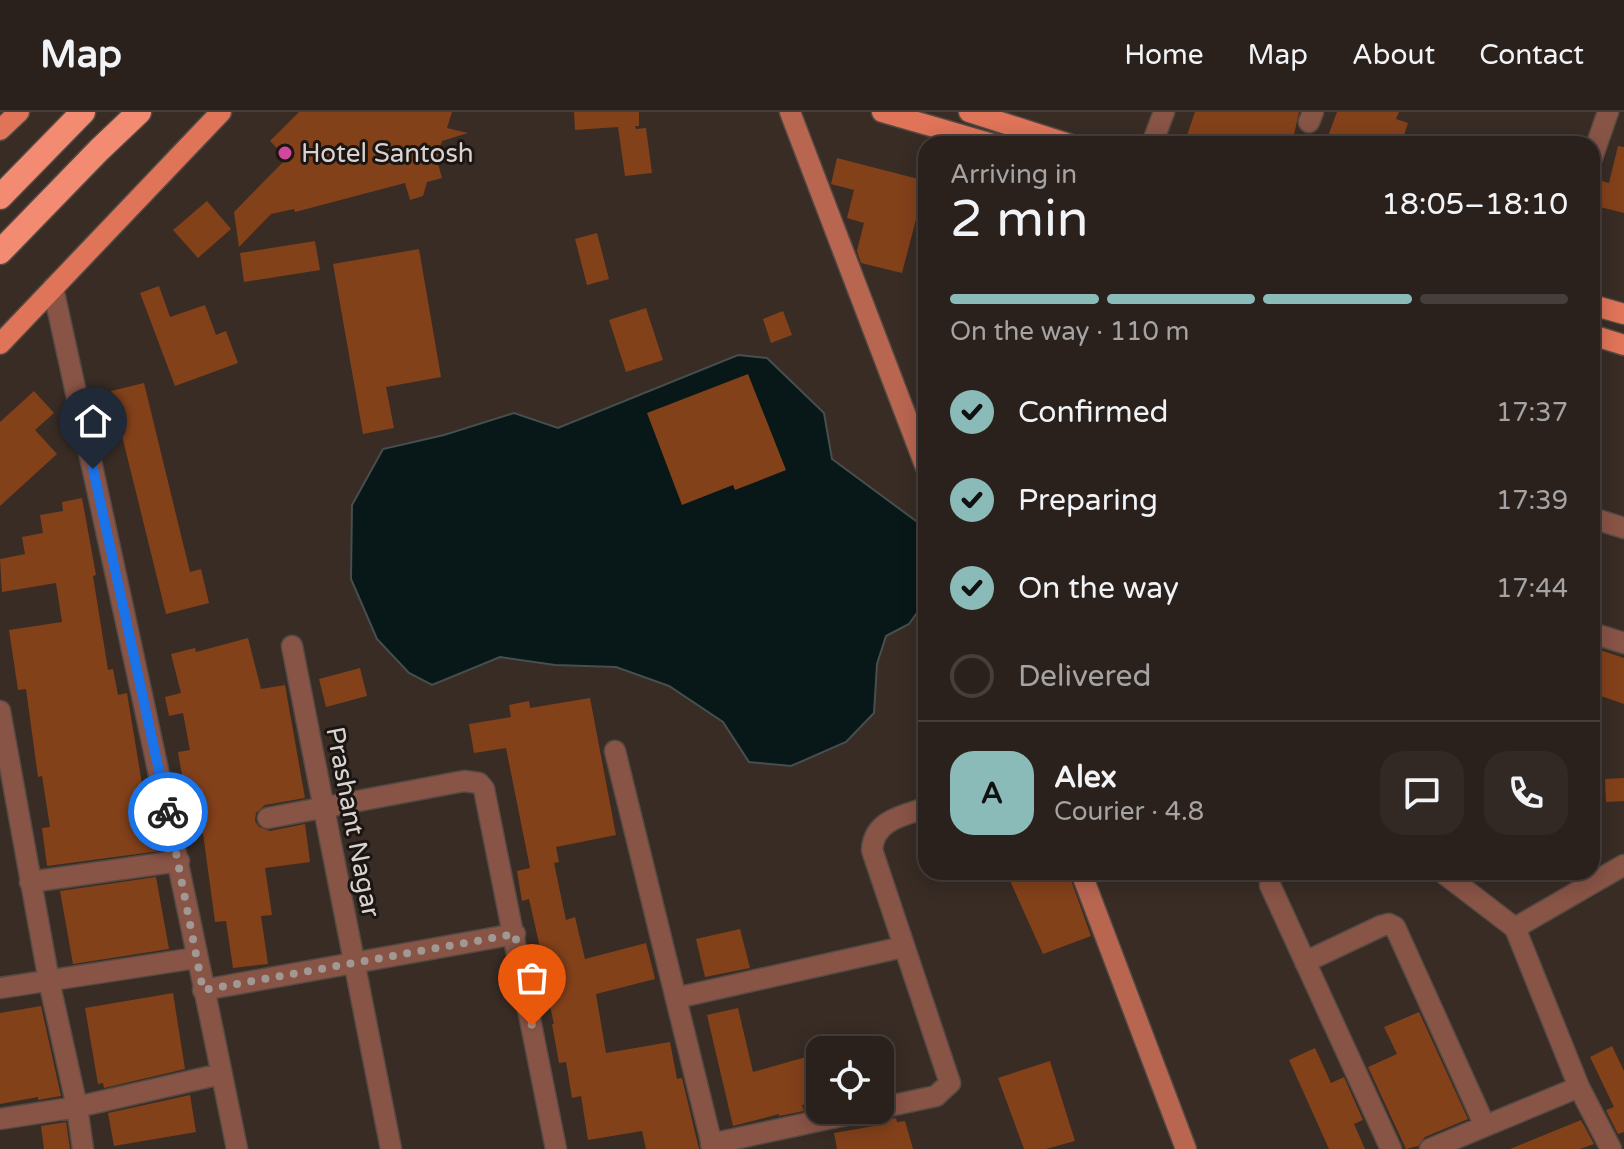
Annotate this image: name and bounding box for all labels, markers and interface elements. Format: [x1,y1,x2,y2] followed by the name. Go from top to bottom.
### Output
[40,32,122,78] text: Map
[1124,38,1204,72] text: Home
[1248,38,1308,72] text: Map
[1352,38,1435,72] text: About
[1479,38,1584,72] text: Contact
[301,138,474,169] place label: Hotel Santosh
[276,144,294,162] marker: Hotel Santosh
[950,159,1077,190] text: Arriving in
[1381,186,1568,223] text: 18:05–18:10
[950,188,1089,251] text: 2 min
[950,316,1189,347] text: On the way · 110 m
[59,387,127,469] pin
[950,390,994,434] icon: check
[1018,394,1169,431] text: Confirmed
[1496,397,1568,428] text: 17:37
[71,399,115,443] icon: home
[950,478,994,522] icon: check
[1018,482,1158,519] text: Preparing
[1496,485,1568,516] text: 17:39
[950,566,994,610] icon: check
[1018,570,1179,607] text: On the way
[1496,573,1568,604] text: 17:44
[1018,658,1152,695] text: Delivered
[319,724,387,920] street label: Prashant Nagar
[1380,751,1464,835] button: chat
[1484,751,1568,835] button: phone
[1054,759,1117,796] text: Alex
[128,772,208,852] courier
[981,775,1003,812] text: A
[146,790,190,834] icon: bike
[1054,796,1204,827] text: Courier · 4.8
[498,944,566,1026] pin
[510,956,554,1000] icon: bag
[806,1036,894,1124] map controls
[806,1036,894,1124] button: locate

